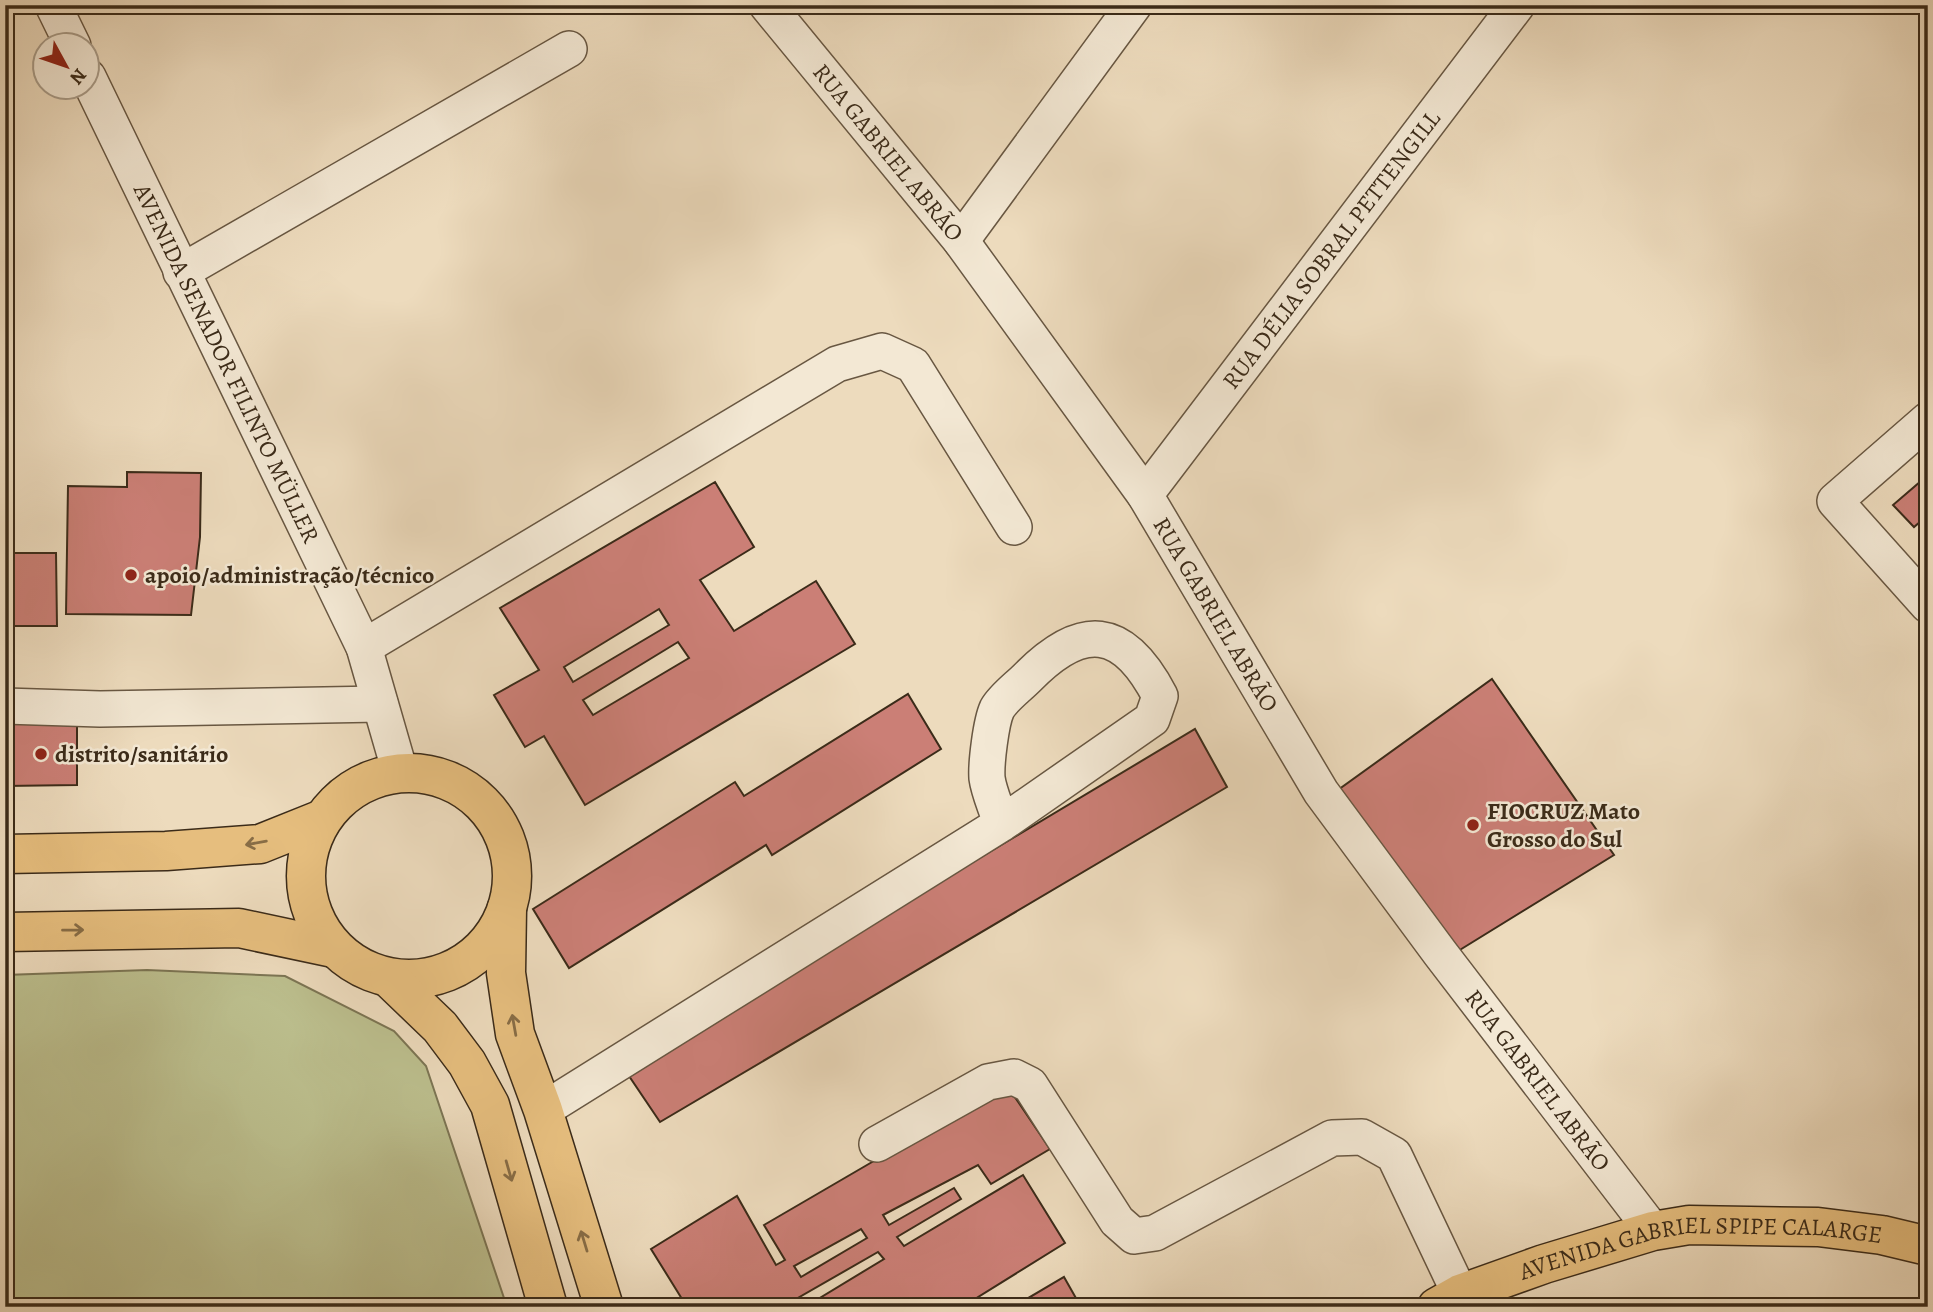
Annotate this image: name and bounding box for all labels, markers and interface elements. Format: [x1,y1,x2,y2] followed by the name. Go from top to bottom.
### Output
[32,32,102,102] north arrow
[806,57,971,248] street label: RUA GABRIEL ABRÃO
[64,63,93,90] text: N
[1215,103,1448,396] street label: RUA DÉLIA SOBRAL PETTENGILL
[126,177,327,548] street label: AVENIDA SENADOR FILINTO MÜLLER
[1146,511,1286,718] street label: RUA GABRIEL ABRÃO
[145,559,434,591] place label: apoio/administração/técnico
[123,567,139,583] marker: apoio/administração/técnico
[55,738,228,770] place label: distrito/sanitário
[33,746,49,762] marker: distrito/sanitário
[1487,795,1640,855] place label: FIOCRUZ Mato Grosso do Sul
[1465,817,1481,833] marker: FIOCRUZ Mato Grosso do Sul
[245,837,268,850] one-way arrow
[62,924,85,937] one-way arrow
[1458,983,1618,1178] street label: RUA GABRIEL ABRÃO
[507,1014,520,1037] one-way arrow
[504,1160,517,1182] one-way arrow
[1514,1209,1884,1288] street label: AVENIDA GABRIEL SPIPE CALARGE
[576,1231,589,1253] one-way arrow

